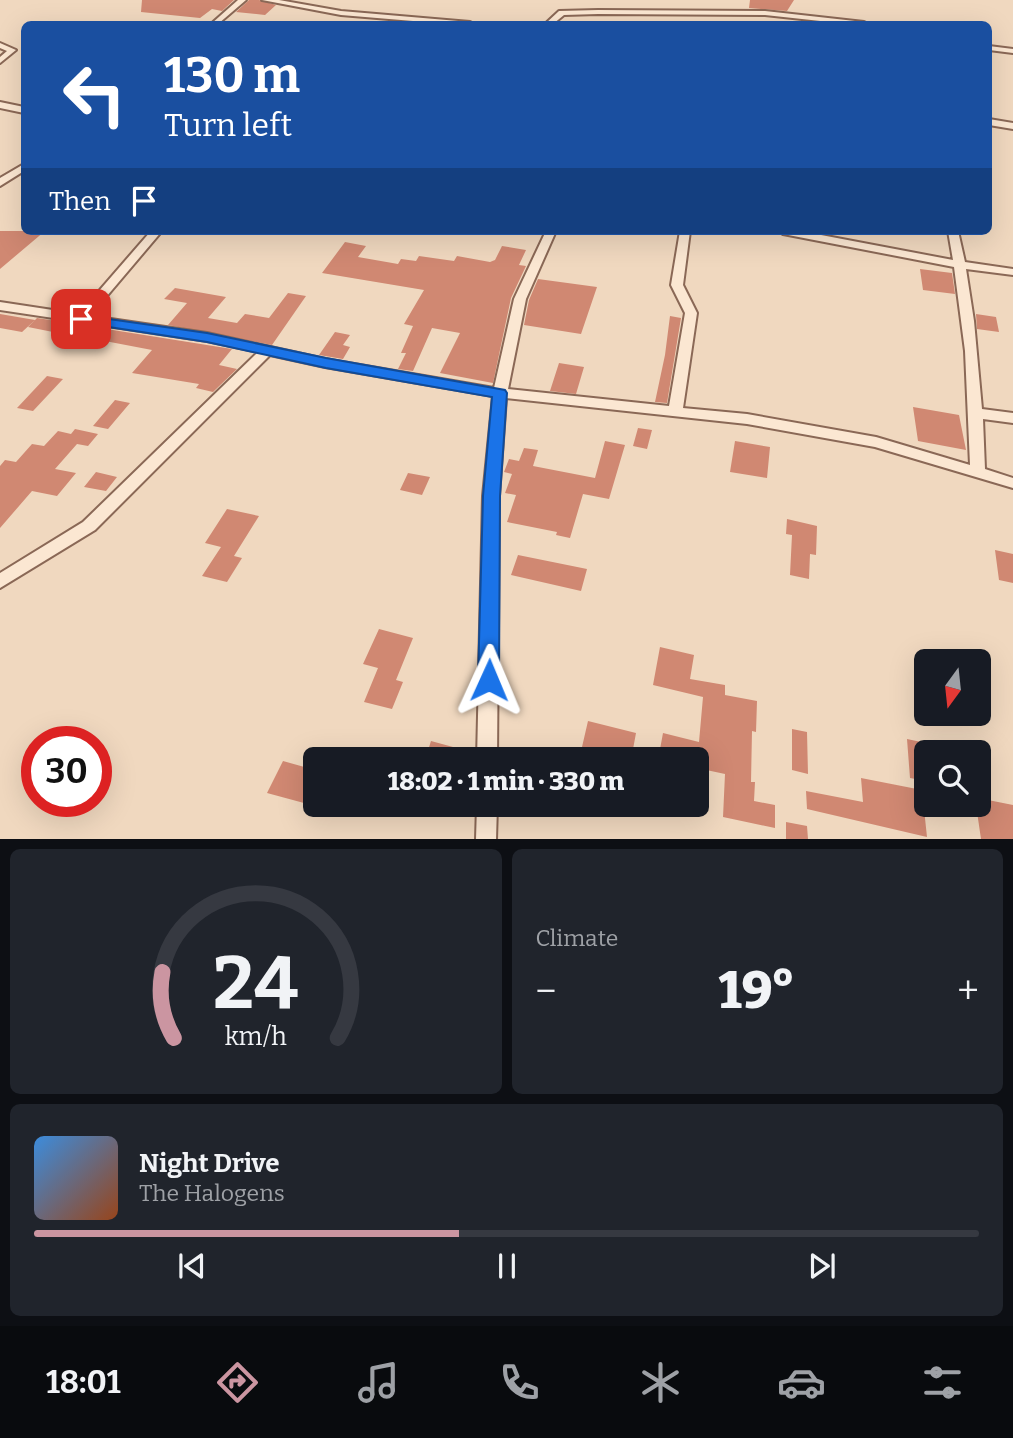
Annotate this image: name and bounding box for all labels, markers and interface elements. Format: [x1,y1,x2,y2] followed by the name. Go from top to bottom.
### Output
[164,46,300,105] text: 130 m
[49,49,140,140] icon: left
[164,106,292,144] text: Turn left
[125,182,163,220] icon: arrive
[49,186,111,217] text: Then
[51,289,111,349] pin
[62,300,100,338] icon: arrive
[452,643,526,717] position arrow
[914,649,990,726] north arrow
[914,649,991,817] map controls
[21,726,112,817] speed limit sign: 30
[914,740,991,817] button: search
[388,766,624,797] text: 18:02 · 1 min · 330 m
[536,924,618,952] text: Climate
[213,940,298,1027] text: 24
[719,959,795,1022] text: 19°
[536,968,556,1014] text: −
[957,968,979,1014] text: +
[225,1021,287,1051] text: km/h
[139,1148,280,1179] text: Night Drive
[139,1179,285,1207] text: The Halogens
[173,1247,211,1285] icon: previous
[488,1247,526,1285] icon: pause
[803,1247,841,1285] icon: next
[213,1358,262,1407] icon: directions
[354,1358,403,1407] icon: music
[495,1358,544,1407] icon: phone
[636,1358,685,1407] icon: climate
[777,1358,826,1407] icon: car
[918,1358,967,1407] icon: filters
[46,1363,121,1401] text: 18:01

